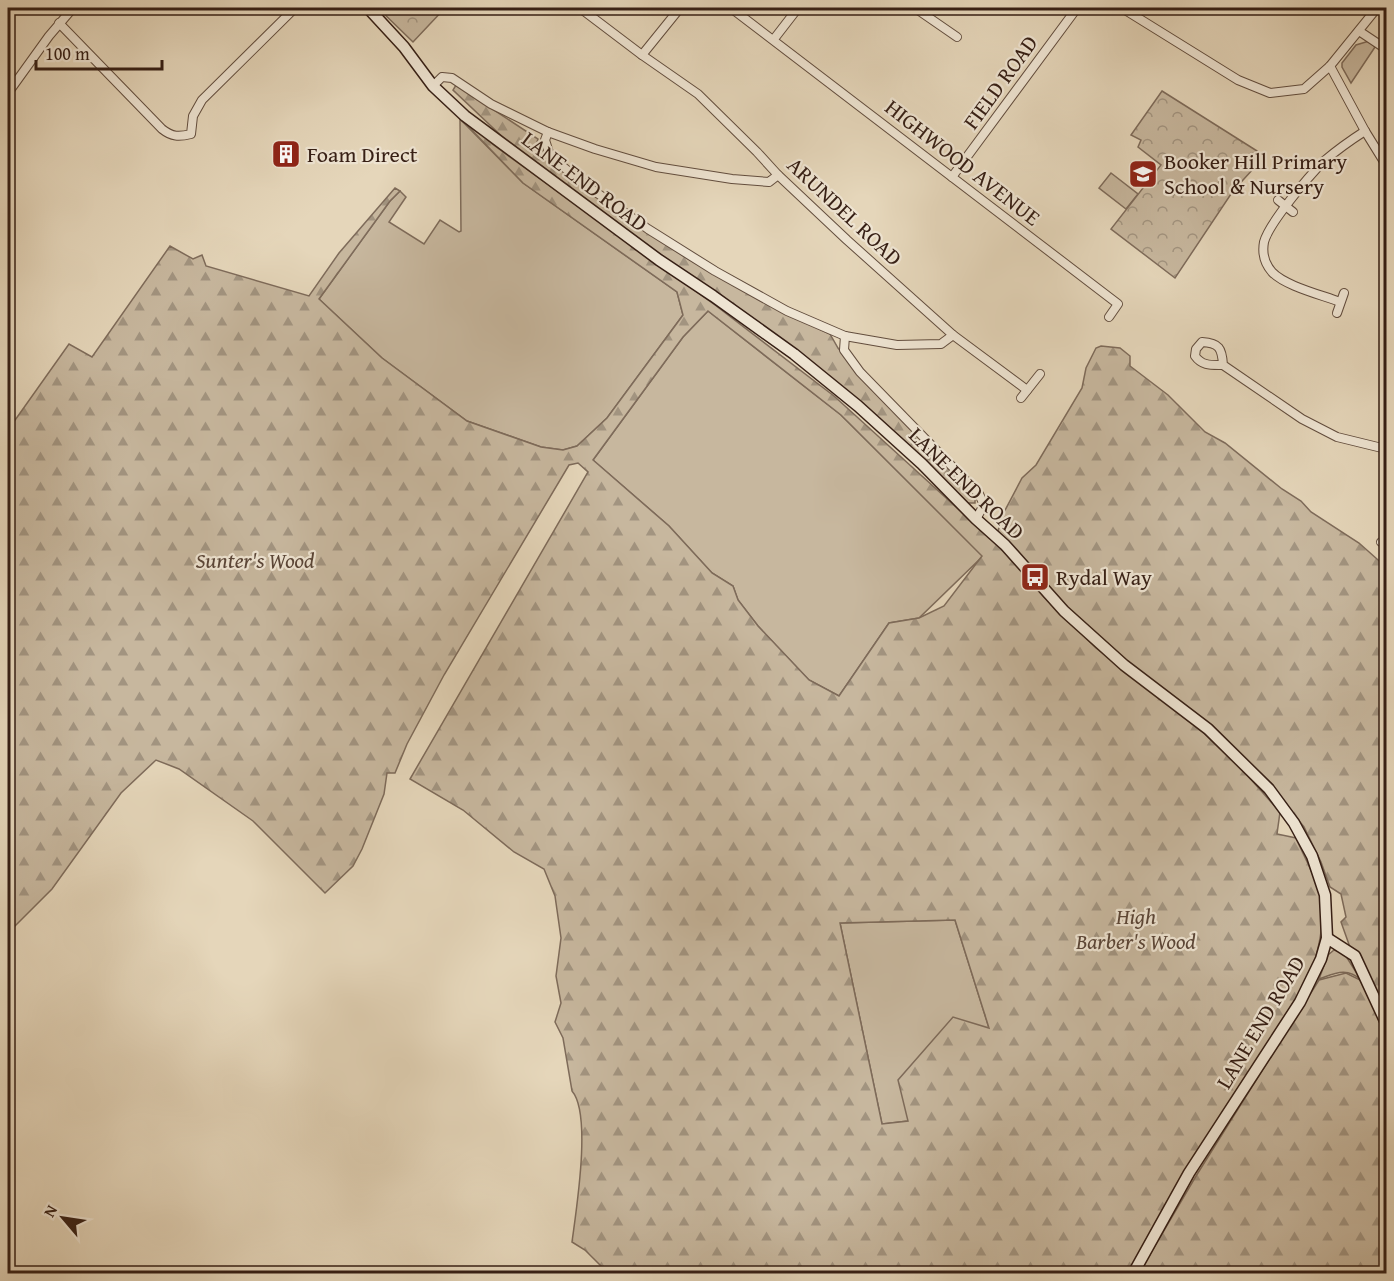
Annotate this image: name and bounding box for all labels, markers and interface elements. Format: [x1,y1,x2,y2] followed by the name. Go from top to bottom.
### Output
[955,28,1045,136] street label: FIELD ROAD
[36,33,162,71] scale bar
[45,40,90,67] text: 100 m
[879,91,1047,233] street label: HIGHWOOD AVENUE
[515,123,655,239] street label: LANE END ROAD
[270,138,302,170] building icon: Foam Direct
[307,138,418,170] place label: Foam Direct
[1164,145,1347,202] place label: Booker Hill Primary School & Nursery
[780,149,910,273] street label: ARUNDEL ROAD
[1127,158,1159,190] school or university icon: Booker Hill Primary School & Nursery
[902,419,1032,547] street label: LANE END ROAD
[195,544,315,576] park label: Sunter's Wood
[1019,561,1051,593] bus stop icon: Rydal Way
[1056,561,1152,593] place label: Rydal Way
[1075,900,1196,957] park label: High Barber's Wood
[1208,949,1312,1095] street label: LANE END ROAD
[33,1188,93,1248] north arrow
[37,1200,63,1221] text: N

